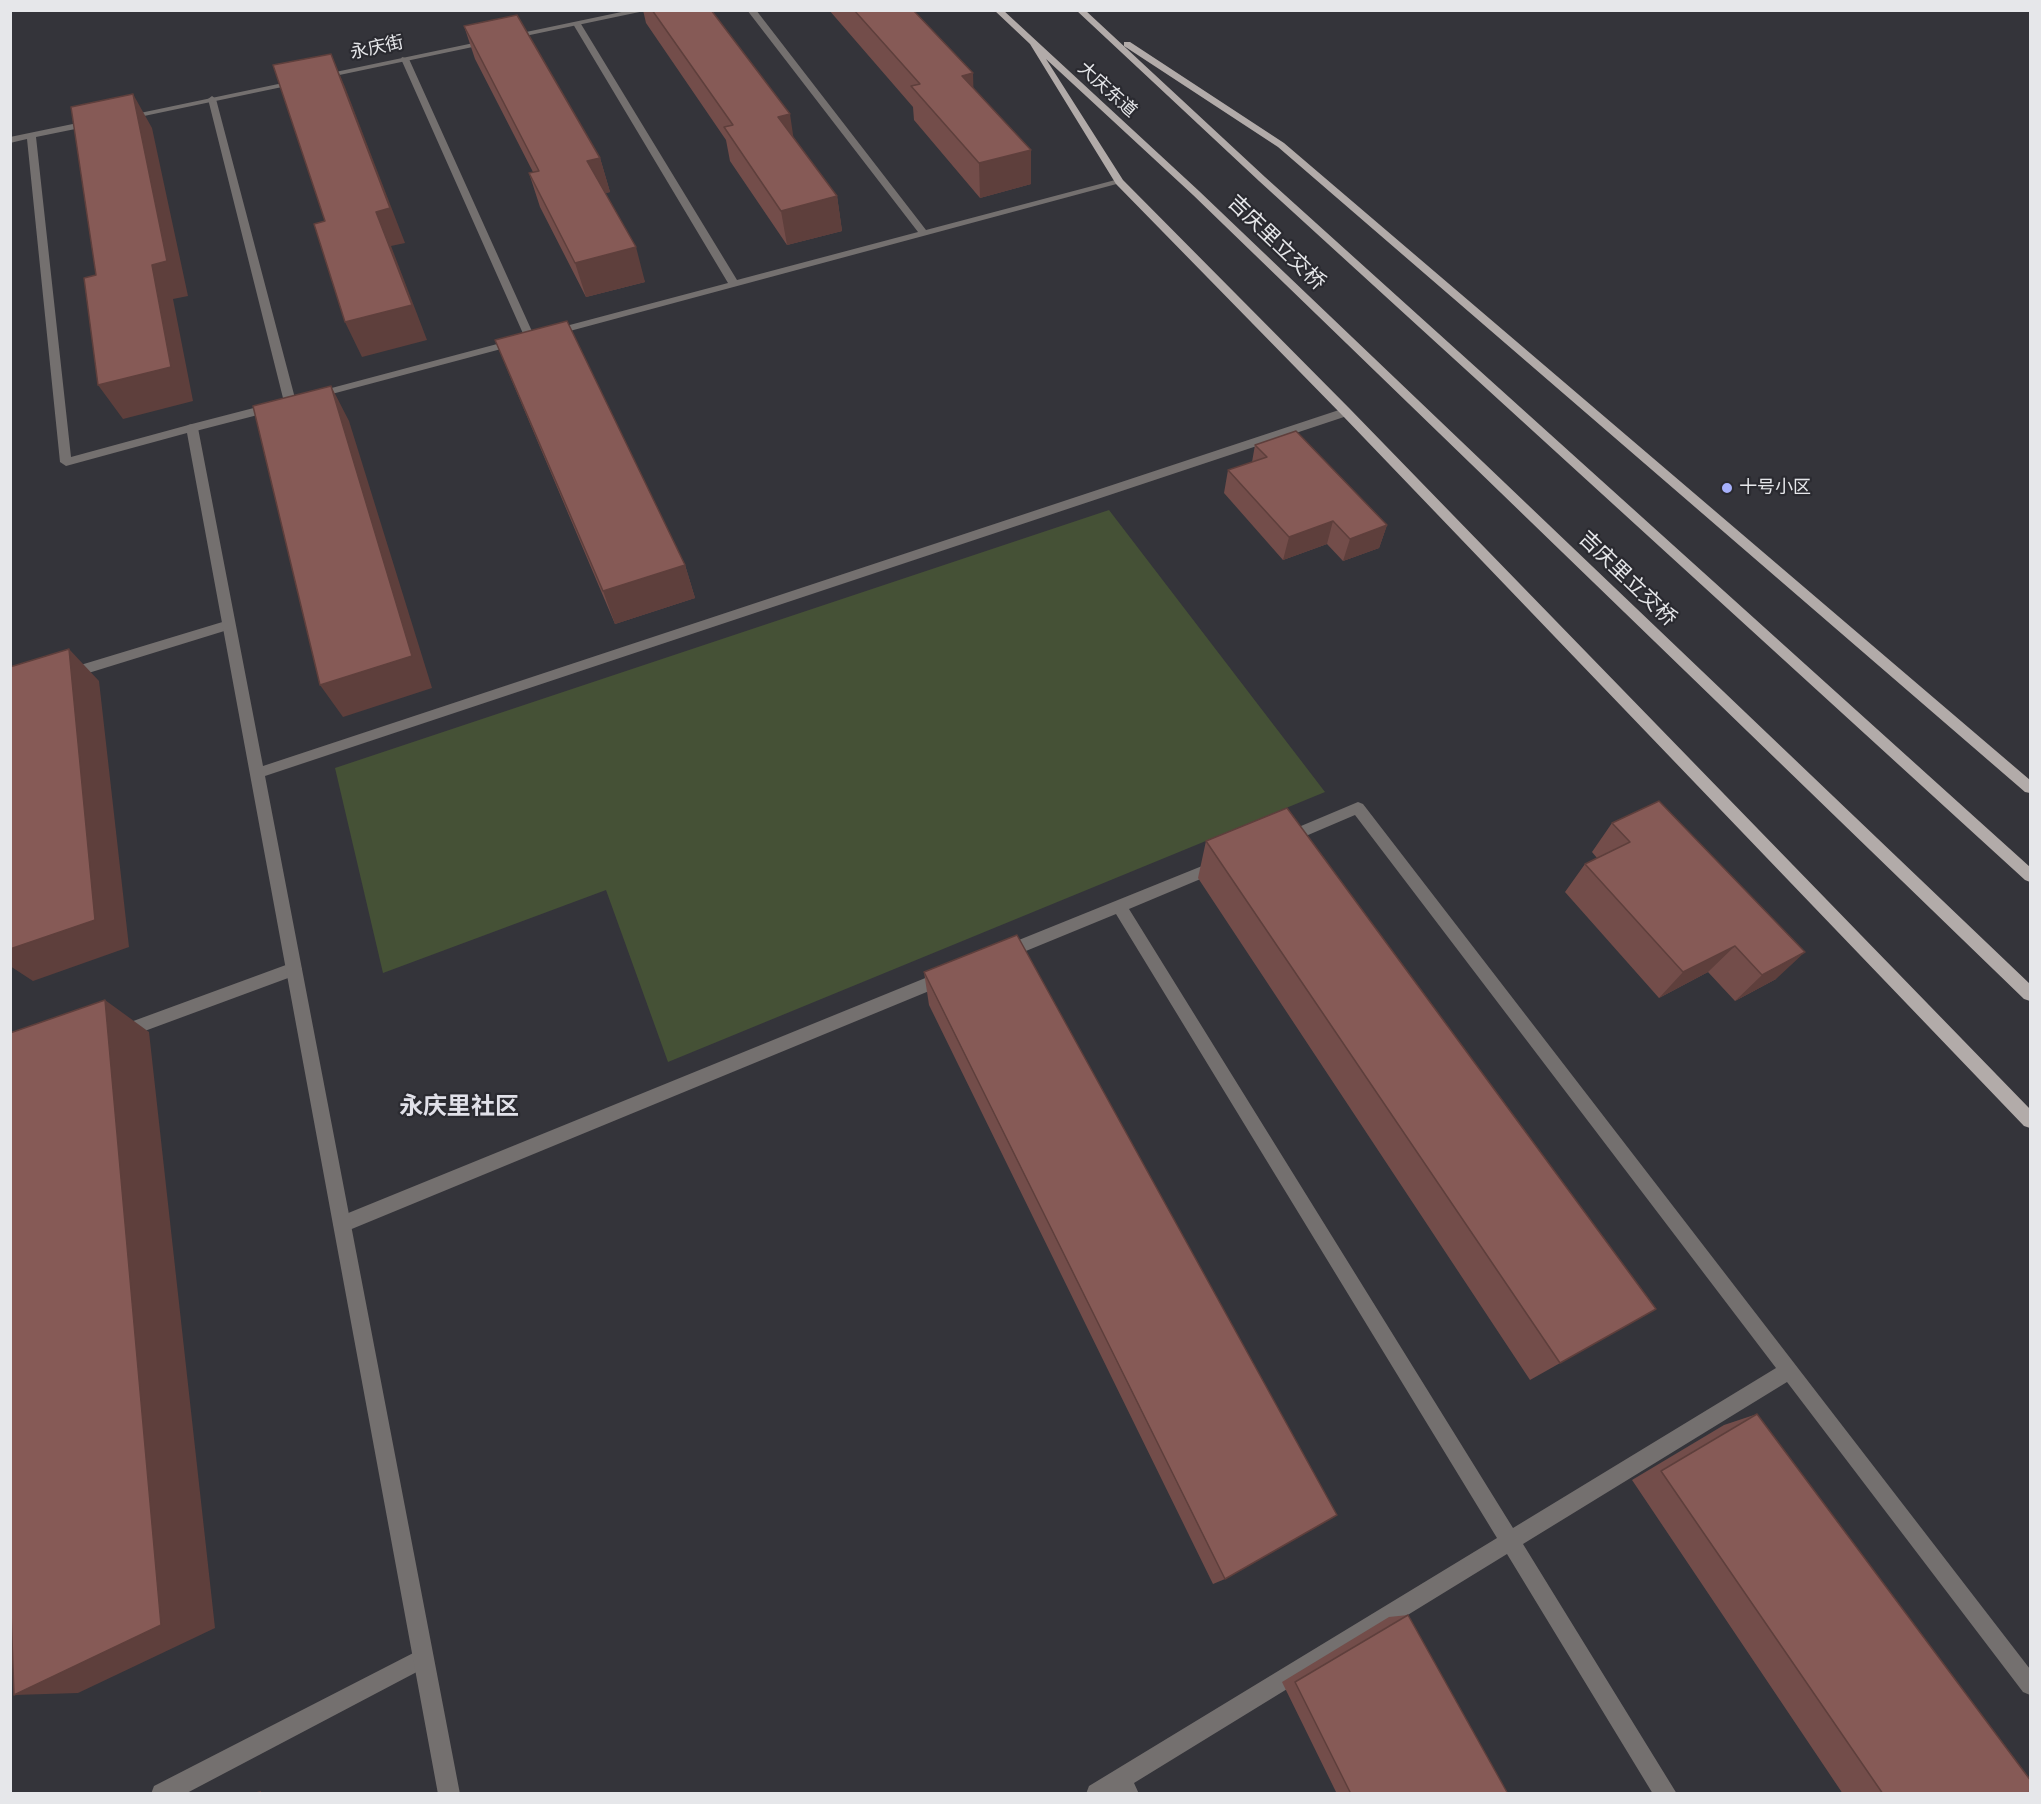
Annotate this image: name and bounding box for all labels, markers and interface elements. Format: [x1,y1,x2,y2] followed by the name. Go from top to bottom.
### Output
[348,32,406,64] street label: 永庆街
[1073,58,1141,122] street label: 大庆东道
[1222,190,1330,296] street label: 吉庆里立交桥
[1739,477,1811,499] place label: 十号小区
[1720,481,1734,495] marker: 十号小区
[1573,526,1681,632] street label: 吉庆里立交桥
[399,1093,519,1121] district label: 永庆里社区

